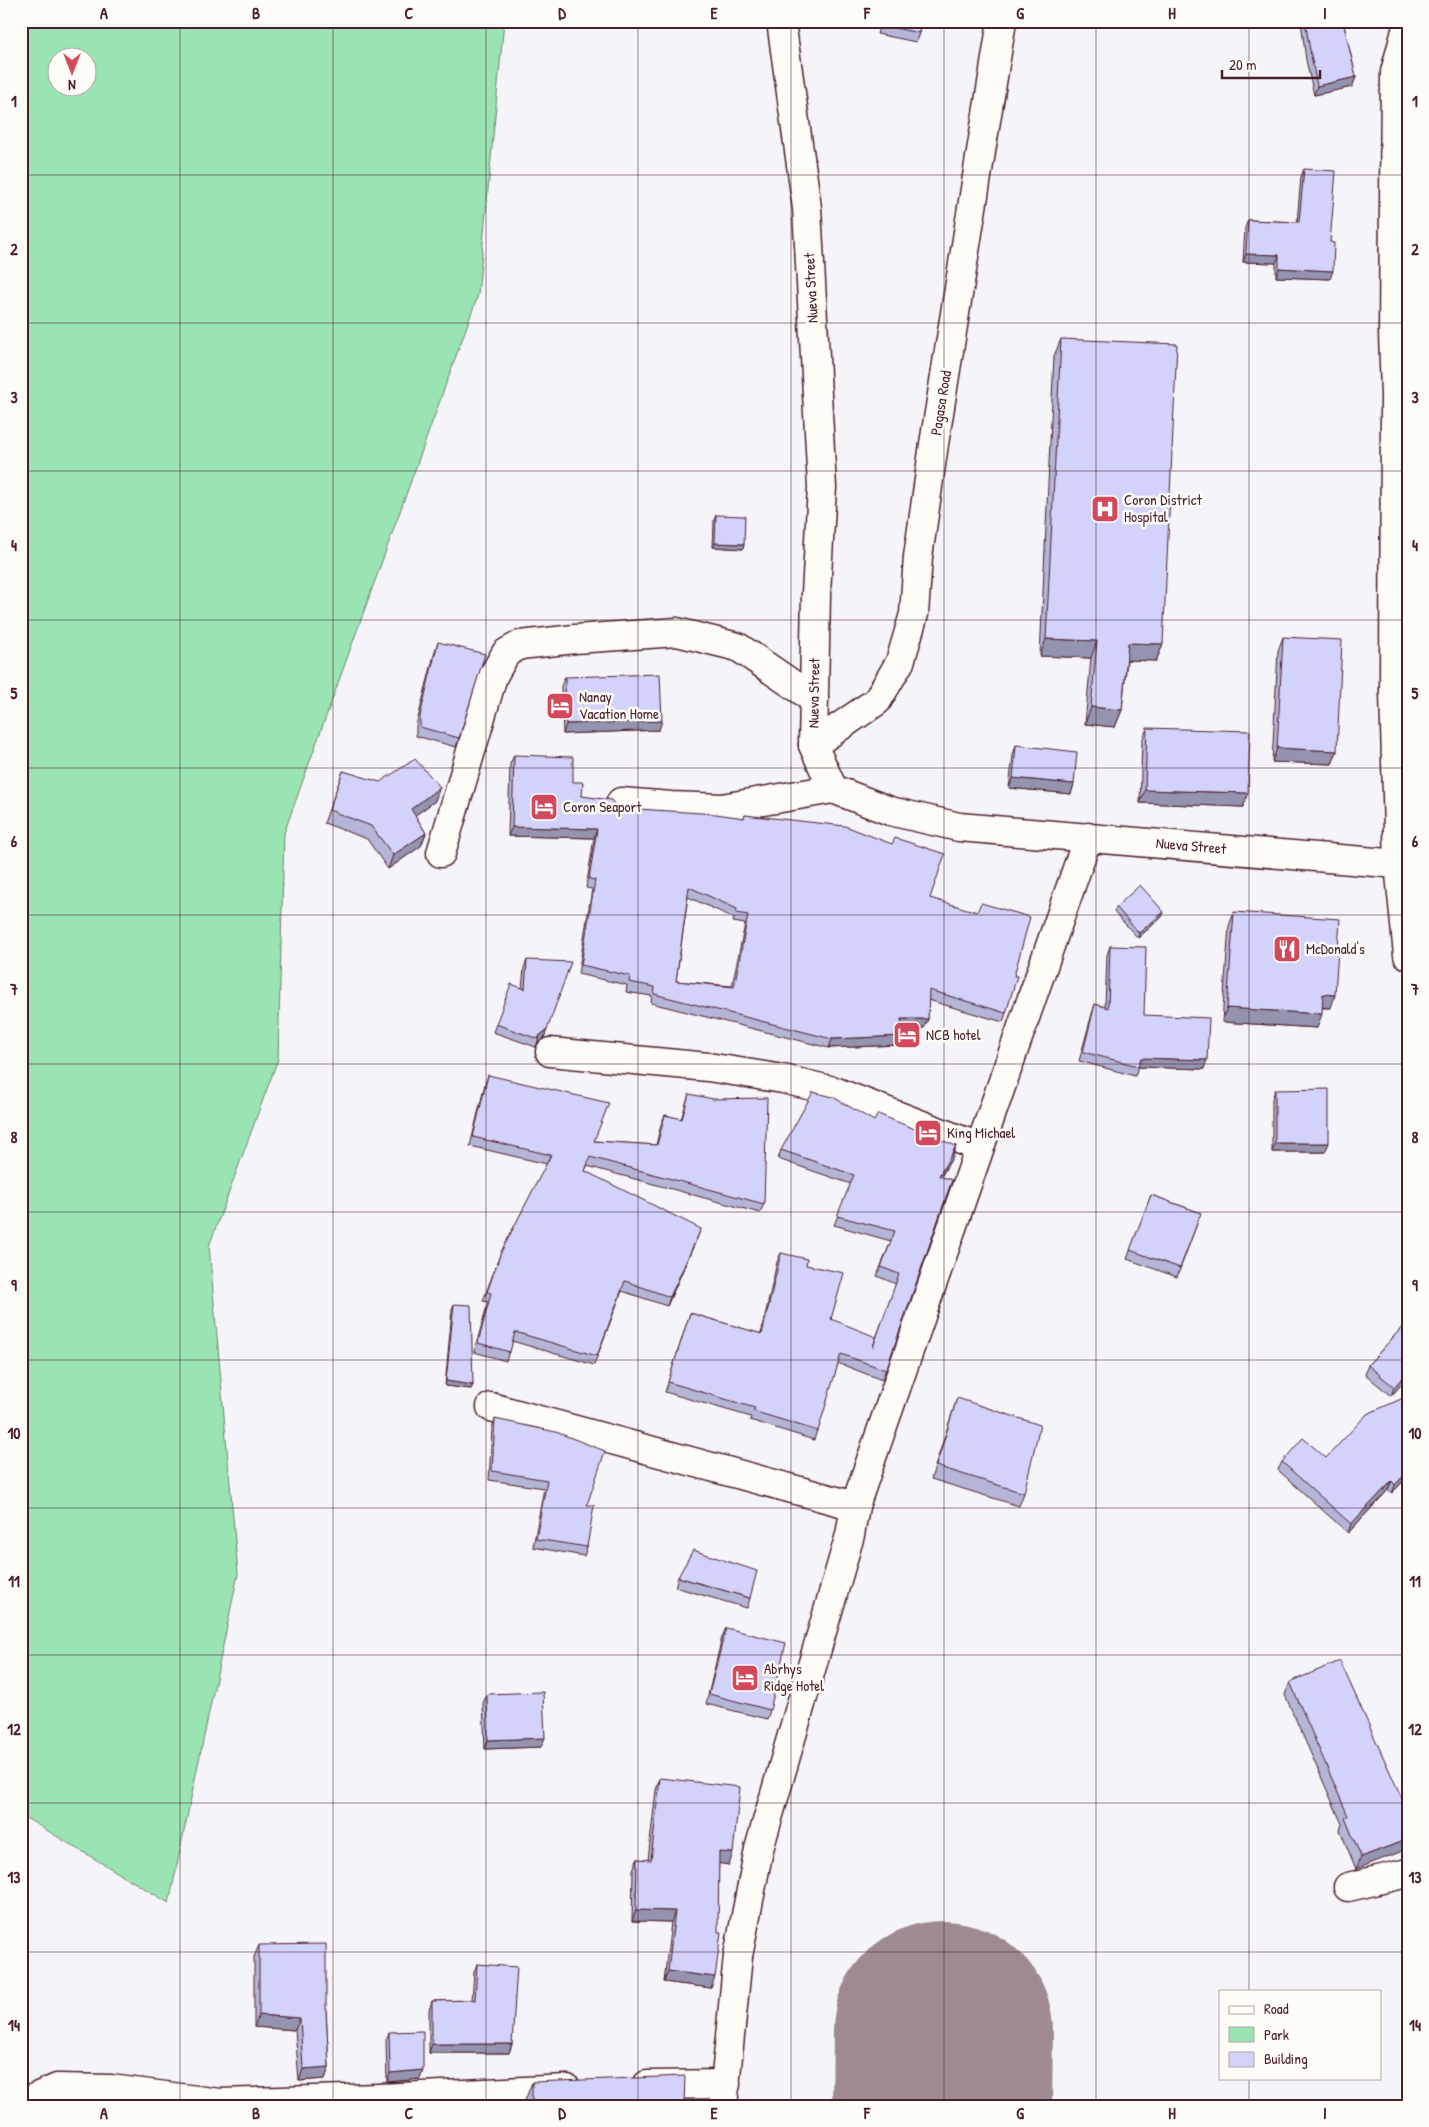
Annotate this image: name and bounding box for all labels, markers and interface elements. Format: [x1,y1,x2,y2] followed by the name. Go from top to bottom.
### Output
[100,2,108,24] text: A
[252,2,260,24] text: B
[405,2,414,24] text: C
[558,2,566,24] text: D
[710,2,718,24] text: E
[863,2,871,24] text: F
[1016,2,1024,24] text: G
[1168,2,1176,24] text: H
[1323,2,1327,24] text: I
[48,48,98,98] north arrow
[1222,48,1319,80] scale bar
[1229,54,1256,75] text: 20 m
[68,76,76,95] text: N
[11,90,17,112] text: 1
[1412,90,1418,112] text: 1
[10,238,18,260] text: 2
[1411,238,1419,260] text: 2
[798,252,823,324] street label: Nueva Street
[925,369,956,437] street label: Pagasa Road
[10,386,18,408] text: 3
[1411,386,1419,408] text: 3
[1124,489,1203,527] place label: Coron District Hospital
[1090,494,1120,524] hospital icon: Coron District Hospital
[11,534,17,556] text: 4
[1412,534,1418,556] text: 4
[802,657,825,728] street label: Nueva Street
[11,682,18,704] text: 5
[1412,682,1419,704] text: 5
[579,686,659,724] place label: Nanay Vacation Home
[545,691,575,721] hotel icon: Nanay Vacation Home
[529,792,559,822] hotel icon: Coron Seaport
[563,796,642,817] place label: Coron Seaport
[11,830,18,852] text: 6
[1412,830,1419,852] text: 6
[1155,832,1228,859] street label: Nueva Street
[1272,934,1302,964] restaurant icon: McDonald's
[1306,938,1365,959] place label: McDonald's
[9,978,18,1000] text: 7
[1410,978,1419,1000] text: 7
[892,1020,922,1050] hotel icon: NCB hotel
[926,1024,981,1045] place label: NCB hotel
[913,1118,943,1148] hotel icon: King Michael
[947,1122,1015,1143] place label: King Michael
[11,1126,18,1148] text: 8
[1412,1126,1419,1148] text: 8
[11,1274,17,1296] text: 9
[1412,1274,1418,1296] text: 9
[8,1422,20,1444] text: 10
[1409,1422,1421,1444] text: 10
[8,1570,20,1592] text: 11
[1409,1570,1421,1592] text: 11
[764,1658,824,1696] place label: Abrhys Ridge Hotel
[730,1663,760,1693] hotel icon: Abrhys Ridge Hotel
[7,1718,21,1740] text: 12
[1408,1718,1422,1740] text: 12
[8,1866,20,1888] text: 13
[1409,1866,1421,1888] text: 13
[1219,1990,1382,2080] legend
[1264,1998,1289,2019] text: Road
[8,2014,20,2036] text: 14
[1409,2014,1421,2036] text: 14
[1264,2024,1289,2045] text: Park
[1264,2048,1308,2069] text: Building
[100,2102,108,2124] text: A
[252,2102,260,2124] text: B
[405,2102,414,2124] text: C
[558,2102,566,2124] text: D
[710,2102,718,2124] text: E
[863,2102,871,2124] text: F
[1016,2102,1024,2124] text: G
[1168,2102,1176,2124] text: H
[1323,2102,1327,2124] text: I

